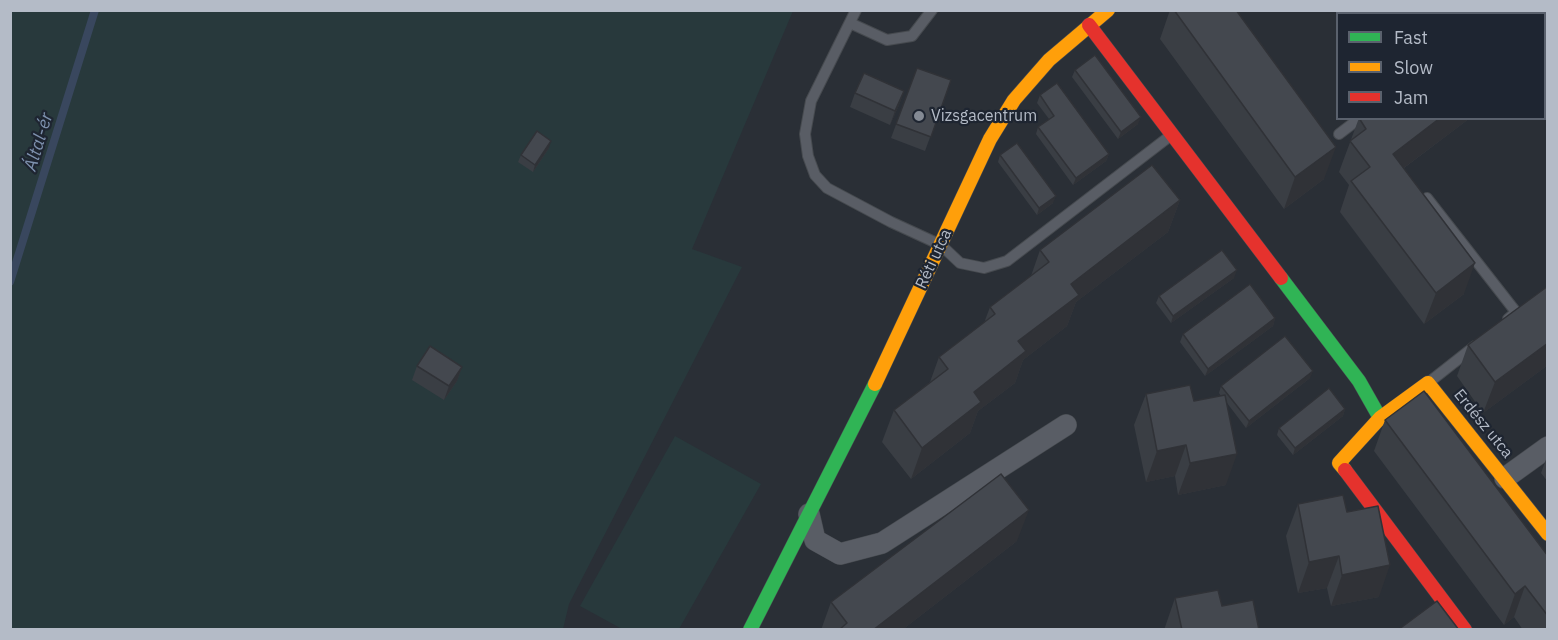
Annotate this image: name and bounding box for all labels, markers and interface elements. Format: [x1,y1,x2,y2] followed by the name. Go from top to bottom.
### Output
[1336,12,1546,120] legend
[1394,26,1428,49] text: Fast
[1394,56,1433,79] text: Slow
[1394,86,1429,109] text: Jam
[931,106,1037,126] place label: Vizsgacentrum
[912,109,926,123] marker: Vizsgacentrum
[20,110,58,174] water label: Által-ér
[912,226,956,292] street label: Réti utca
[1449,386,1517,462] street label: Erdész utca

